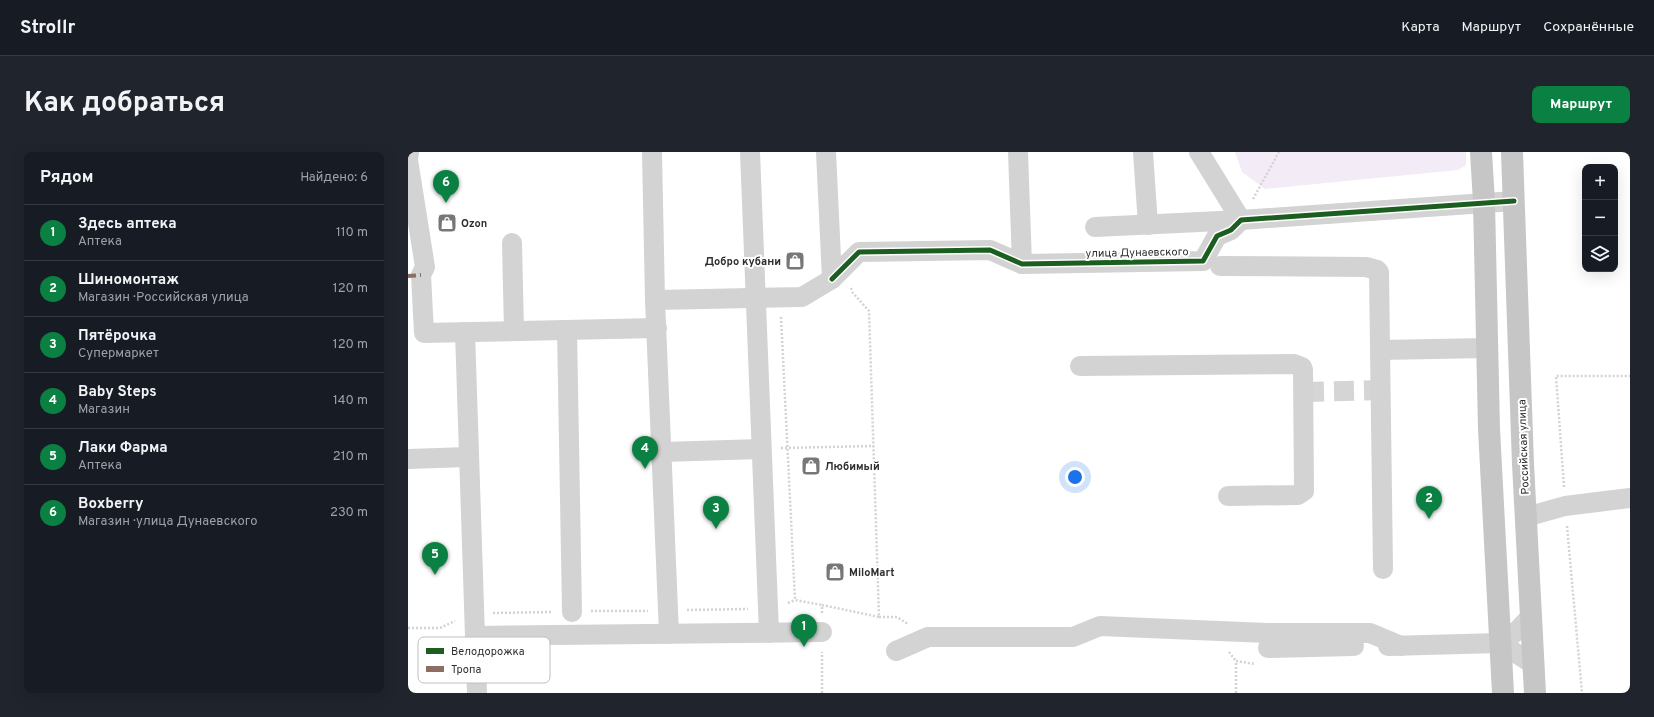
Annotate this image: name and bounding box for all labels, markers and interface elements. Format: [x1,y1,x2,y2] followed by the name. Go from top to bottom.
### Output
[20,16,75,40] text: Strollr
[1401,19,1440,36] text: Карта
[1462,19,1521,36] text: Маршрут
[1543,19,1634,36] text: Сохранённые
[24,86,225,122] text: Как добраться
[1532,86,1630,123] button: Маршрут
[1582,164,1618,272] map controls
[1582,164,1618,200] button: +
[40,167,93,189] text: Рядом
[300,170,368,186] text: Найдено: 6
[433,170,459,203] pin: 6
[1582,200,1618,236] button: −
[436,212,458,234] shop icon: Ozon
[78,215,177,234] text: Здесь аптека
[461,217,487,231] place label: Ozon
[50,225,56,241] text: 1
[336,225,368,241] text: 110 m
[78,234,122,250] text: Аптека
[1582,236,1618,272] button: layers
[1085,245,1189,261] street label: улица Дунаевского
[784,250,806,272] shop icon: Добро кубани
[705,255,781,269] place label: Добро кубани
[78,271,179,290] text: Шиномонтаж
[49,281,57,297] text: 2
[333,281,368,297] text: 120 m
[78,290,249,306] text: Магазин · Российская улица
[78,327,156,346] text: Пятёрочка
[49,337,57,353] text: 3
[333,337,368,353] text: 120 m
[78,346,159,362] text: Супермаркет
[78,383,157,402] text: Baby Steps
[49,393,57,409] text: 4
[333,393,368,409] text: 140 m
[1515,399,1533,495] street label: Российская улица
[78,402,130,418] text: Магазин
[632,436,658,469] pin: 4
[78,439,168,458] text: Лаки Фарма
[49,449,57,465] text: 5
[333,449,368,465] text: 210 m
[800,455,822,477] shop icon: Любимый
[78,458,122,474] text: Аптека
[825,460,880,474] place label: Любимый
[1065,467,1085,487] your location
[1416,486,1442,519] pin: 2
[78,495,143,514] text: Boxberry
[703,496,729,529] pin: 3
[49,505,57,521] text: 6
[330,505,368,521] text: 230 m
[78,514,258,530] text: Магазин · улица Дунаевского
[422,542,448,575] pin: 5
[824,561,846,583] shop icon: MiloMart
[849,566,895,580] place label: MiloMart
[791,614,817,647] pin: 1
[418,637,550,683] legend
[451,645,525,659] text: Велодорожка
[451,663,481,677] text: Тропа

